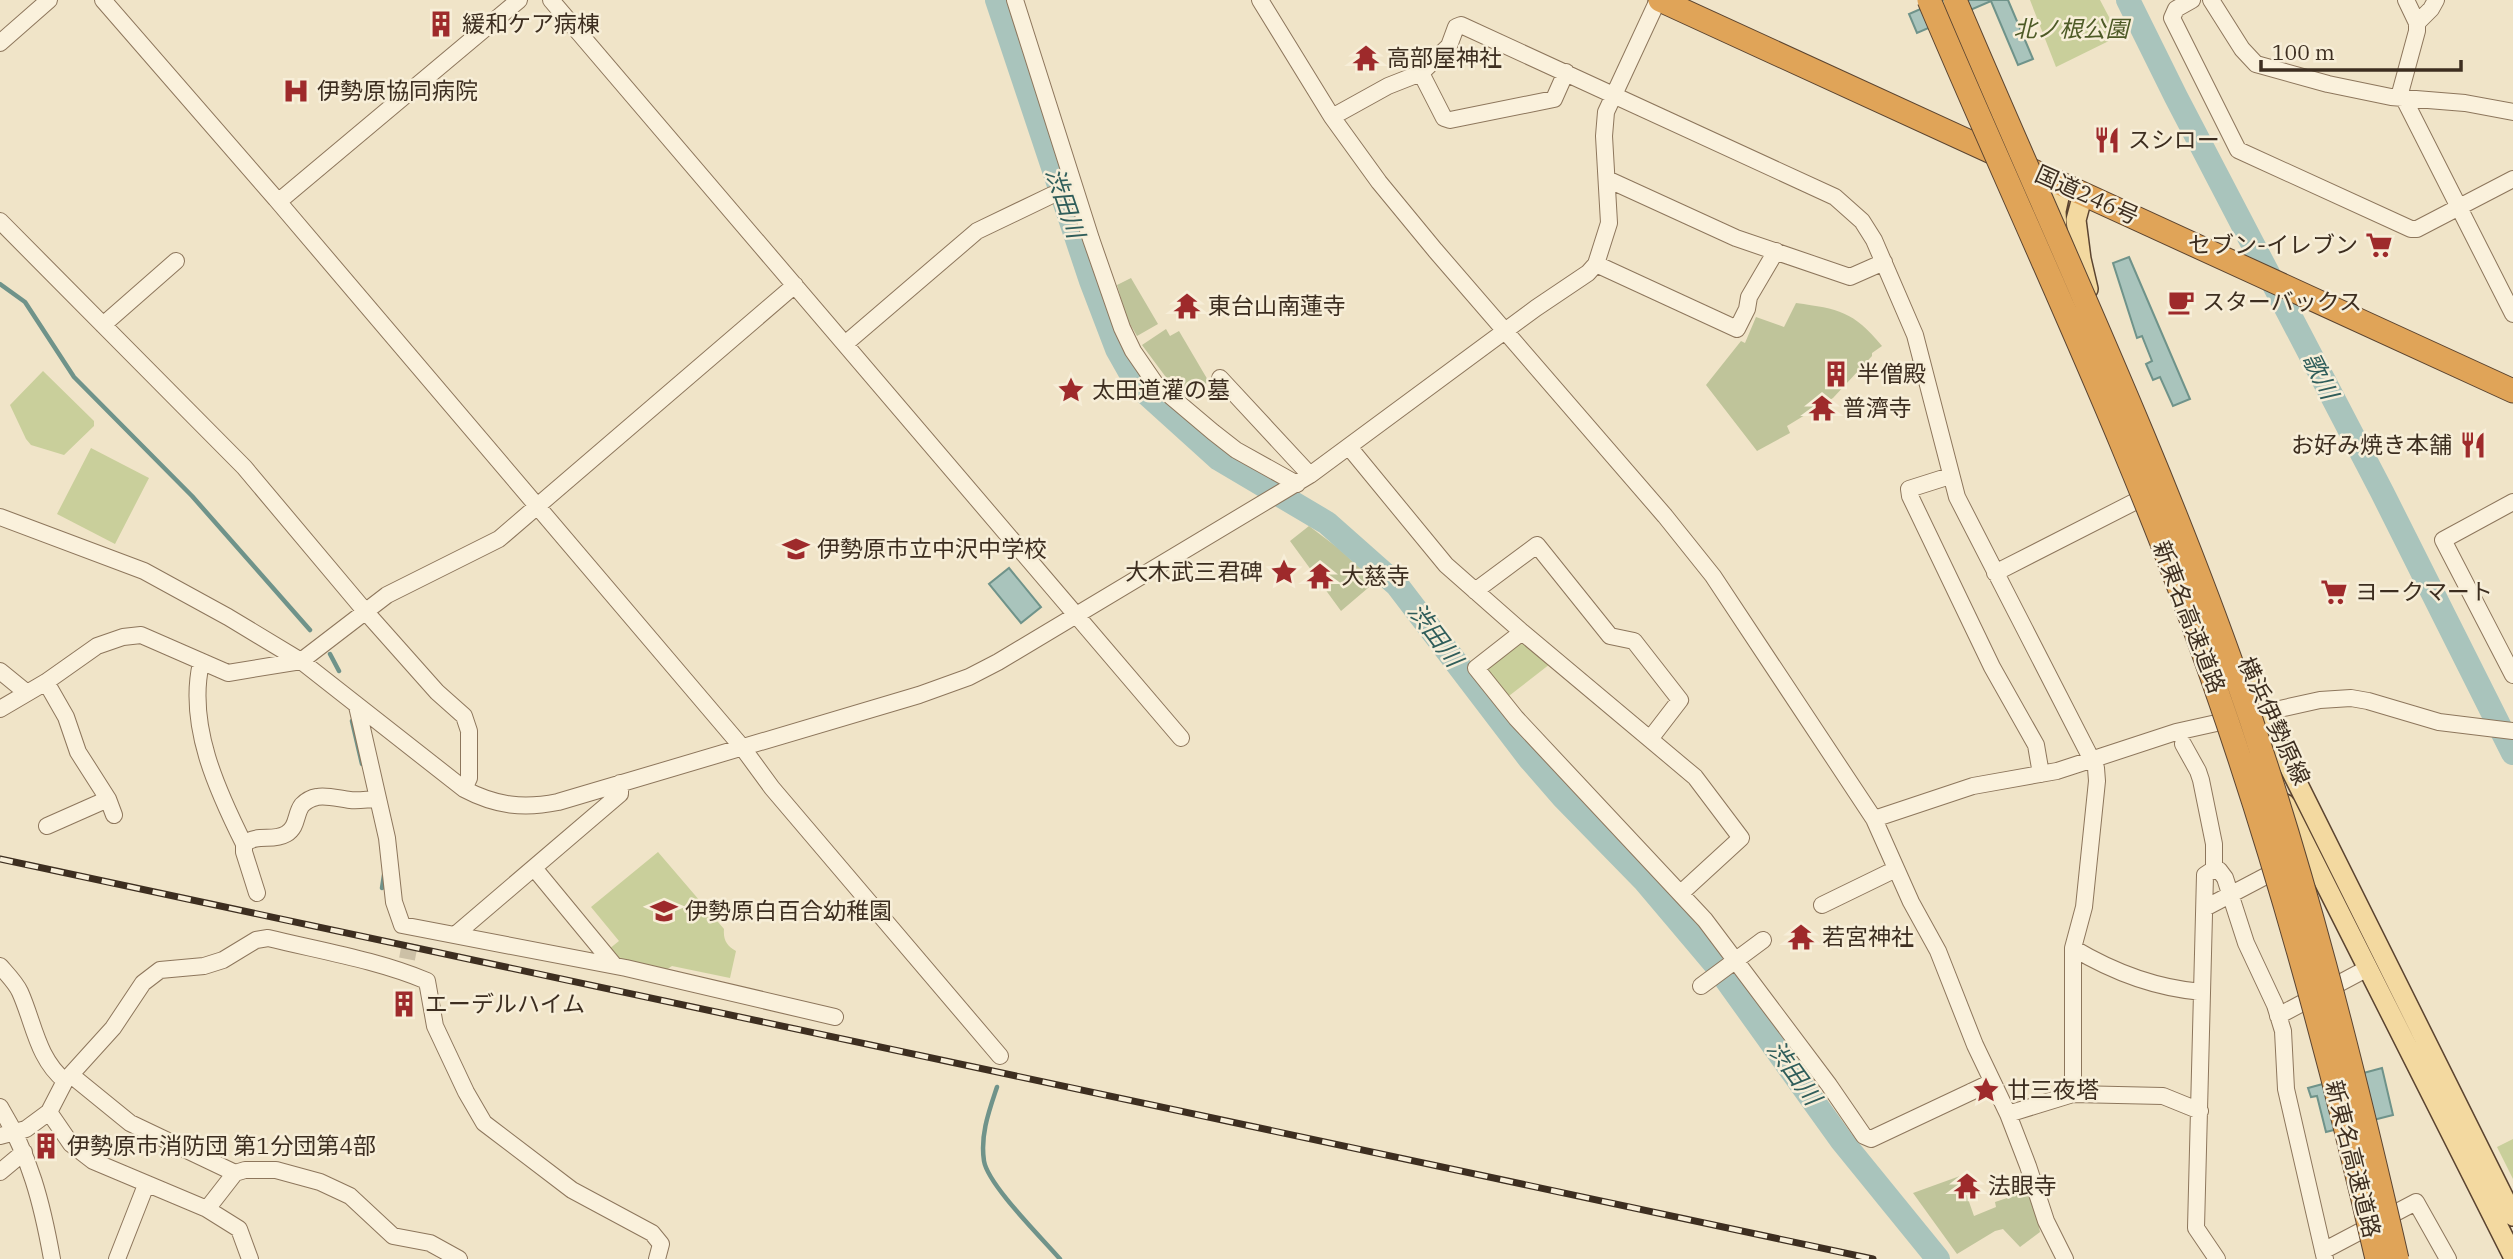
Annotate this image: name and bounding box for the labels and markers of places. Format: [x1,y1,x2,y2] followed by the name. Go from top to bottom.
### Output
[462,8,600,38] place label: 緩和ケア病棟
[426,9,456,39] building icon: 緩和ケア病棟
[1387,42,1502,72] place label: 高部屋神社
[1351,43,1381,73] temple icon: 高部屋神社
[317,75,478,105] place label: 伊勢原協同病院
[281,76,311,106] hospital icon: 伊勢原協同病院
[2128,124,2220,154] place label: スシロー
[2092,125,2122,155] restaurant icon: スシロー
[2188,229,2358,259] place label: セブン-イレブン
[2364,230,2394,260] supermarket icon: セブン-イレブン
[2202,286,2362,316] place label: スターバックス
[2166,287,2196,317] cafe icon: スターバックス
[1208,290,1346,320] place label: 東台山南蓮寺
[1172,291,1202,321] temple icon: 東台山南蓮寺
[1857,358,1926,388] place label: 半僧殿
[1821,359,1851,389] building icon: 半僧殿
[1092,374,1230,404] place label: 太田道灌の墓
[1056,375,1086,405] place icon: 太田道灌の墓
[1843,392,1912,422] place label: 普濟寺
[1807,393,1837,423] temple icon: 普濟寺
[2291,429,2452,459] place label: お好み焼き本舗
[2458,430,2488,460] restaurant icon: お好み焼き本舗
[817,533,1047,563] place label: 伊勢原市立中沢中学校
[781,534,811,564] school or university icon: 伊勢原市立中沢中学校
[1125,556,1263,586] place label: 大木武三君碑
[1269,557,1299,587] place icon: 大木武三君碑
[1341,560,1410,590] place label: 大慈寺
[1305,561,1335,591] temple icon: 大慈寺
[2355,576,2493,606] place label: ヨークマート
[2319,577,2349,607] supermarket icon: ヨークマート
[685,895,892,925] place label: 伊勢原白百合幼稚園
[649,896,679,926] school or university icon: 伊勢原白百合幼稚園
[1822,921,1914,951] place label: 若宮神社
[1786,922,1816,952] temple icon: 若宮神社
[425,988,585,1018] place label: エーデルハイム
[389,989,419,1019] building icon: エーデルハイム
[2007,1074,2099,1104] place label: 廿三夜塔
[1971,1075,2001,1105] place icon: 廿三夜塔
[67,1130,376,1160] place label: 伊勢原市消防団 第1分団第4部
[31,1131,61,1161] building icon: 伊勢原市消防団 第1分団第4部
[1988,1170,2057,1200] place label: 法眼寺
[1952,1171,1982,1201] temple icon: 法眼寺

